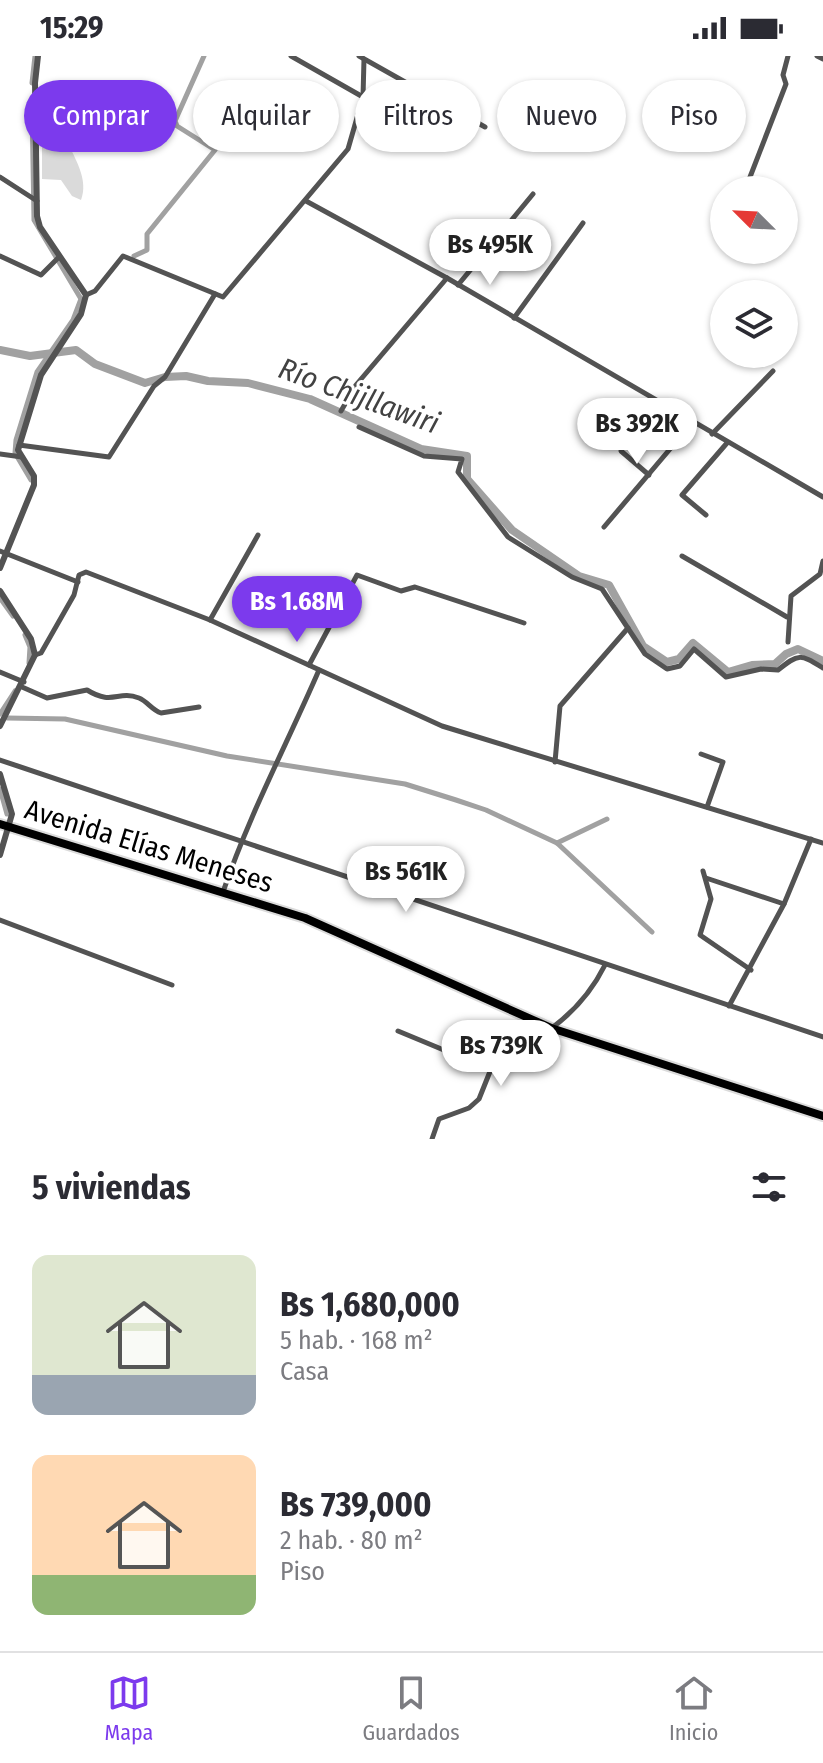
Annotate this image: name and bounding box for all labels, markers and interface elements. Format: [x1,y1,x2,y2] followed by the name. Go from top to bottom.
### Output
[40,10,104,46] text: 15:29
[24,80,177,152] chip: Comprar
[193,80,339,152] chip: Alquilar
[355,80,481,152] chip: Filtros
[497,80,626,152] chip: Nuevo
[642,80,746,152] chip: Piso
[710,176,798,264] north arrow
[710,176,798,368] map controls
[416,219,564,287] pin: Bs 495K
[447,229,533,260] text: Bs 495K
[710,280,798,368] button: layers
[274,350,445,442] water label: Río Chijllawiri
[563,398,711,466] pin: Bs 392K
[595,408,679,439] text: Bs 392K
[214,576,380,644] pin: Bs 1.68M
[250,586,344,617] text: Bs 1.68M
[21,793,277,899] street label: Avenida Elías Meneses
[332,846,480,914] pin: Bs 561K
[365,856,447,887] text: Bs 561K
[427,1020,575,1088] pin: Bs 739K
[460,1030,542,1061] text: Bs 739K
[747,1165,791,1209] icon: filters
[32,1167,191,1208] text: 5 viviendas
[280,1284,460,1325] text: Bs 1,680,000
[96,1287,192,1383] icon: home
[280,1325,433,1356] text: 5 hab. · 168 m²
[280,1356,329,1387] text: Casa
[280,1484,432,1525] text: Bs 739,000
[96,1487,192,1583] icon: home
[280,1525,423,1556] text: 2 hab. · 80 m²
[280,1556,325,1587] text: Piso
[105,1671,153,1746] tab: Mapa
[362,1671,460,1746] tab: Guardados
[669,1671,718,1746] tab: Inicio

